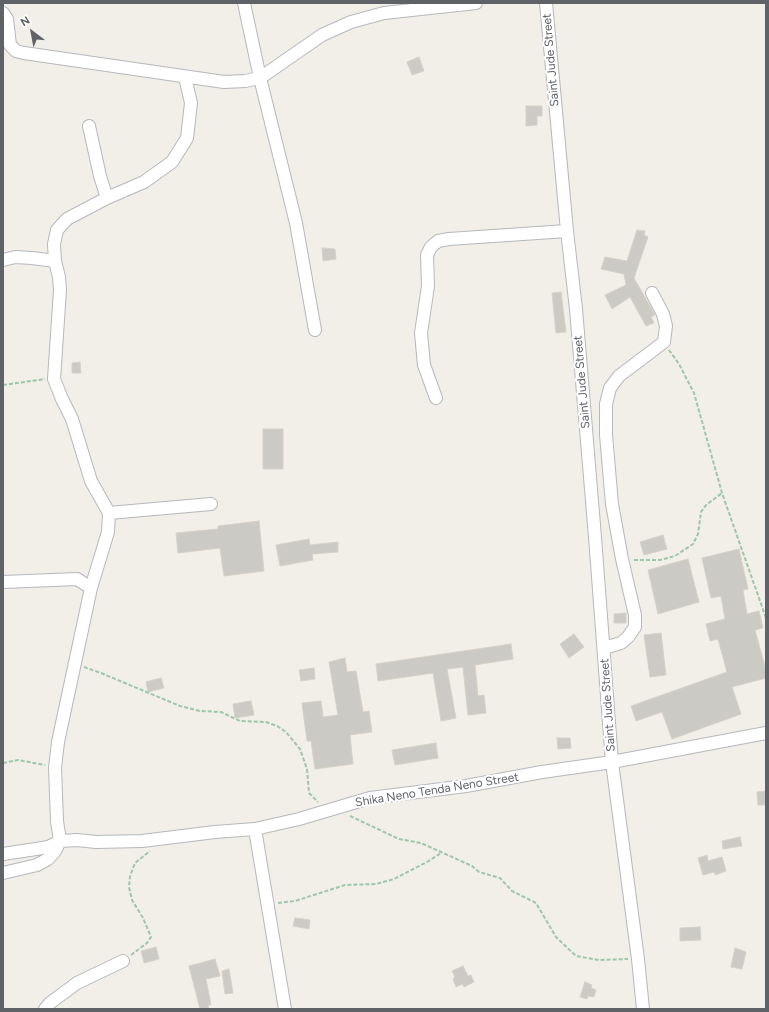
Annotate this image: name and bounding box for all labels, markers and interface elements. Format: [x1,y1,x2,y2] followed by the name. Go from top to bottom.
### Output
[12,12,52,52] north arrow
[540,13,562,107] street label: Saint Jude Street
[18,14,32,29] text: N
[571,335,593,429] street label: Saint Jude Street
[598,658,618,752] street label: Saint Jude Street
[354,770,520,810] street label: Shika Neno Tenda Neno Street

